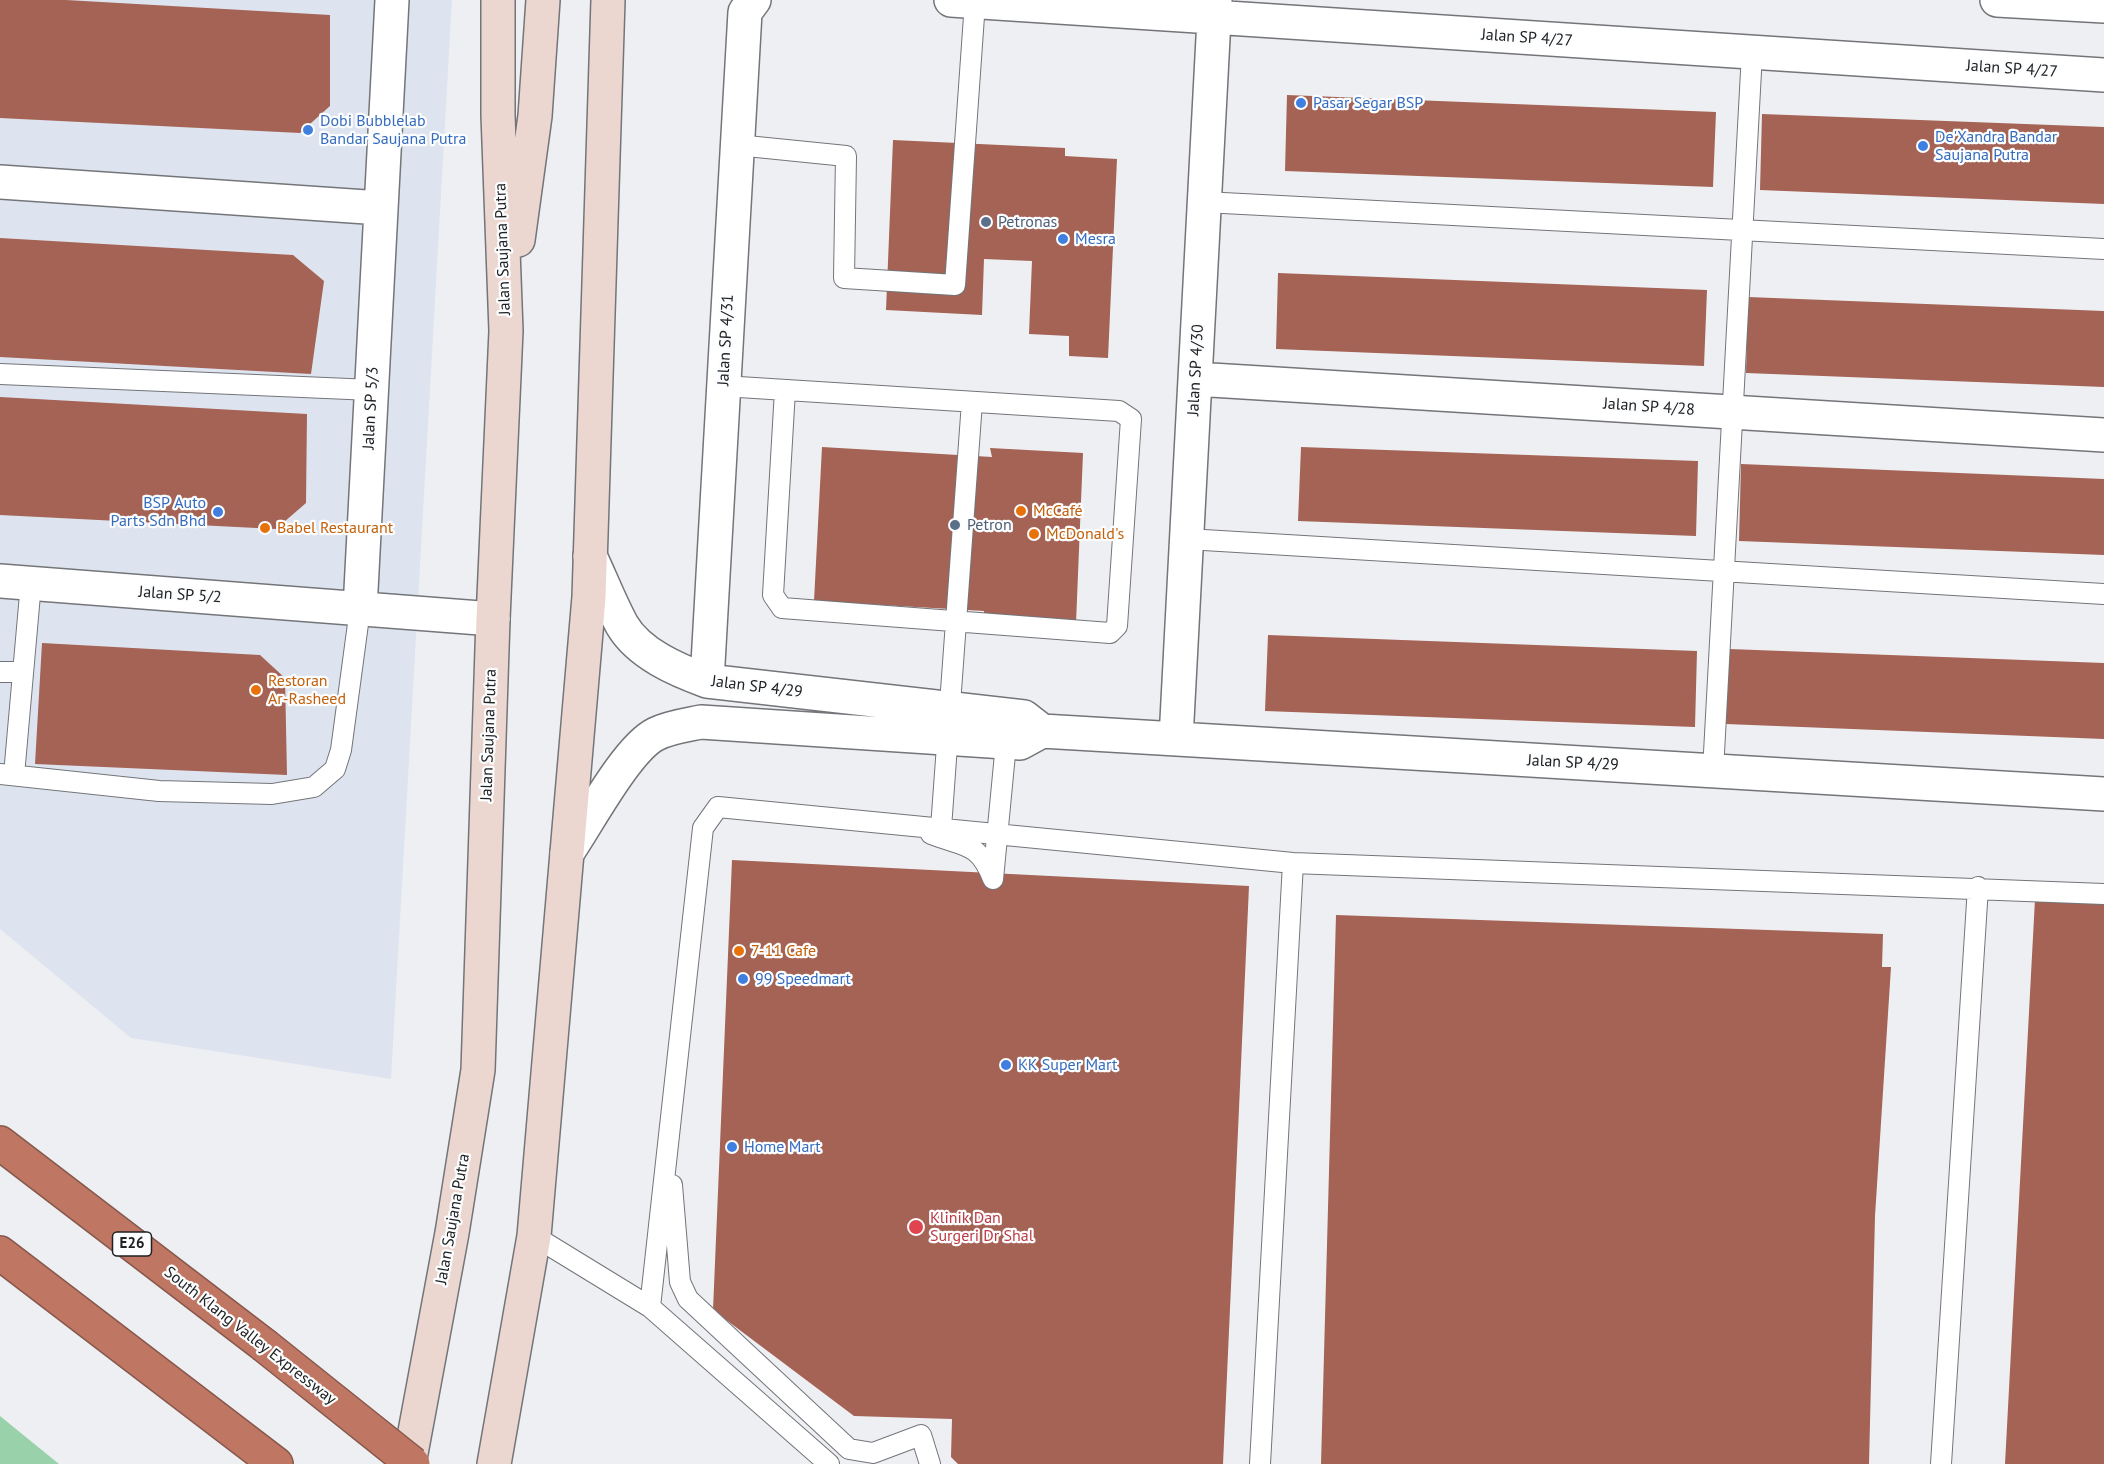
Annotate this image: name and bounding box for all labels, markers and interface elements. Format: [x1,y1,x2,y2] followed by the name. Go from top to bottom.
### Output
[1481,25,1573,51] street label: Jalan SP 4/27
[1966,56,2058,82] street label: Jalan SP 4/27
[1313,93,1423,113] place label: Pasar Segar BSP
[1294,96,1308,110] marker: Pasar Segar BSP
[320,111,466,149] place label: Dobi Bubblelab Bandar Saujana Putra
[301,123,315,137] marker: Dobi Bubblelab Bandar Saujana Putra
[1935,127,2057,165] place label: De'Xandra Bandar Saujana Putra
[1916,139,1930,153] marker: De'Xandra Bandar Saujana Putra
[491,183,515,315] street label: Jalan Saujana Putra
[998,212,1057,232] place label: Petronas
[979,215,993,229] marker: Petronas
[1075,229,1116,249] place label: Mesra
[1056,232,1070,246] marker: Mesra
[714,294,738,386] street label: Jalan SP 4/31
[1184,324,1208,416] street label: Jalan SP 4/30
[359,366,383,450] street label: Jalan SP 5/3
[1603,394,1695,420] street label: Jalan SP 4/28
[110,493,206,531] place label: BSP Auto Parts Sdn Bhd
[1033,501,1083,521] place label: McCafé
[1014,504,1028,518] marker: McCafé
[211,505,225,519] marker: BSP Auto Parts Sdn Bhd
[967,515,1012,535] place label: Petron
[277,518,393,538] place label: Babel Restaurant
[948,518,962,532] marker: Petron
[258,521,272,535] marker: Babel Restaurant
[1046,524,1124,544] place label: McDonald's
[1027,527,1041,541] marker: McDonald's
[138,583,222,607] street label: Jalan SP 5/2
[477,669,501,801] street label: Jalan Saujana Putra
[268,671,346,709] place label: Restoran Ar-Rasheed
[710,672,804,702] street label: Jalan SP 4/29
[249,683,263,697] marker: Restoran Ar-Rasheed
[1527,751,1619,775] street label: Jalan SP 4/29
[751,941,816,961] place label: 7-11 Cafe
[732,944,746,958] marker: 7-11 Cafe
[755,969,851,989] place label: 99 Speedmart
[736,972,750,986] marker: 99 Speedmart
[1018,1055,1117,1075] place label: KK Super Mart
[999,1058,1013,1072] marker: KK Super Mart
[744,1137,821,1157] place label: Home Mart
[725,1140,739,1154] marker: Home Mart
[432,1152,474,1286] street label: Jalan Saujana Putra
[930,1208,1033,1246] place label: Klinik Dan Surgeri Dr Shal
[907,1218,925,1236] marker: Klinik Dan Surgeri Dr Shal
[112,1232,152,1256] road number: E26
[160,1263,340,1409] street label: South Klang Valley Expressway

